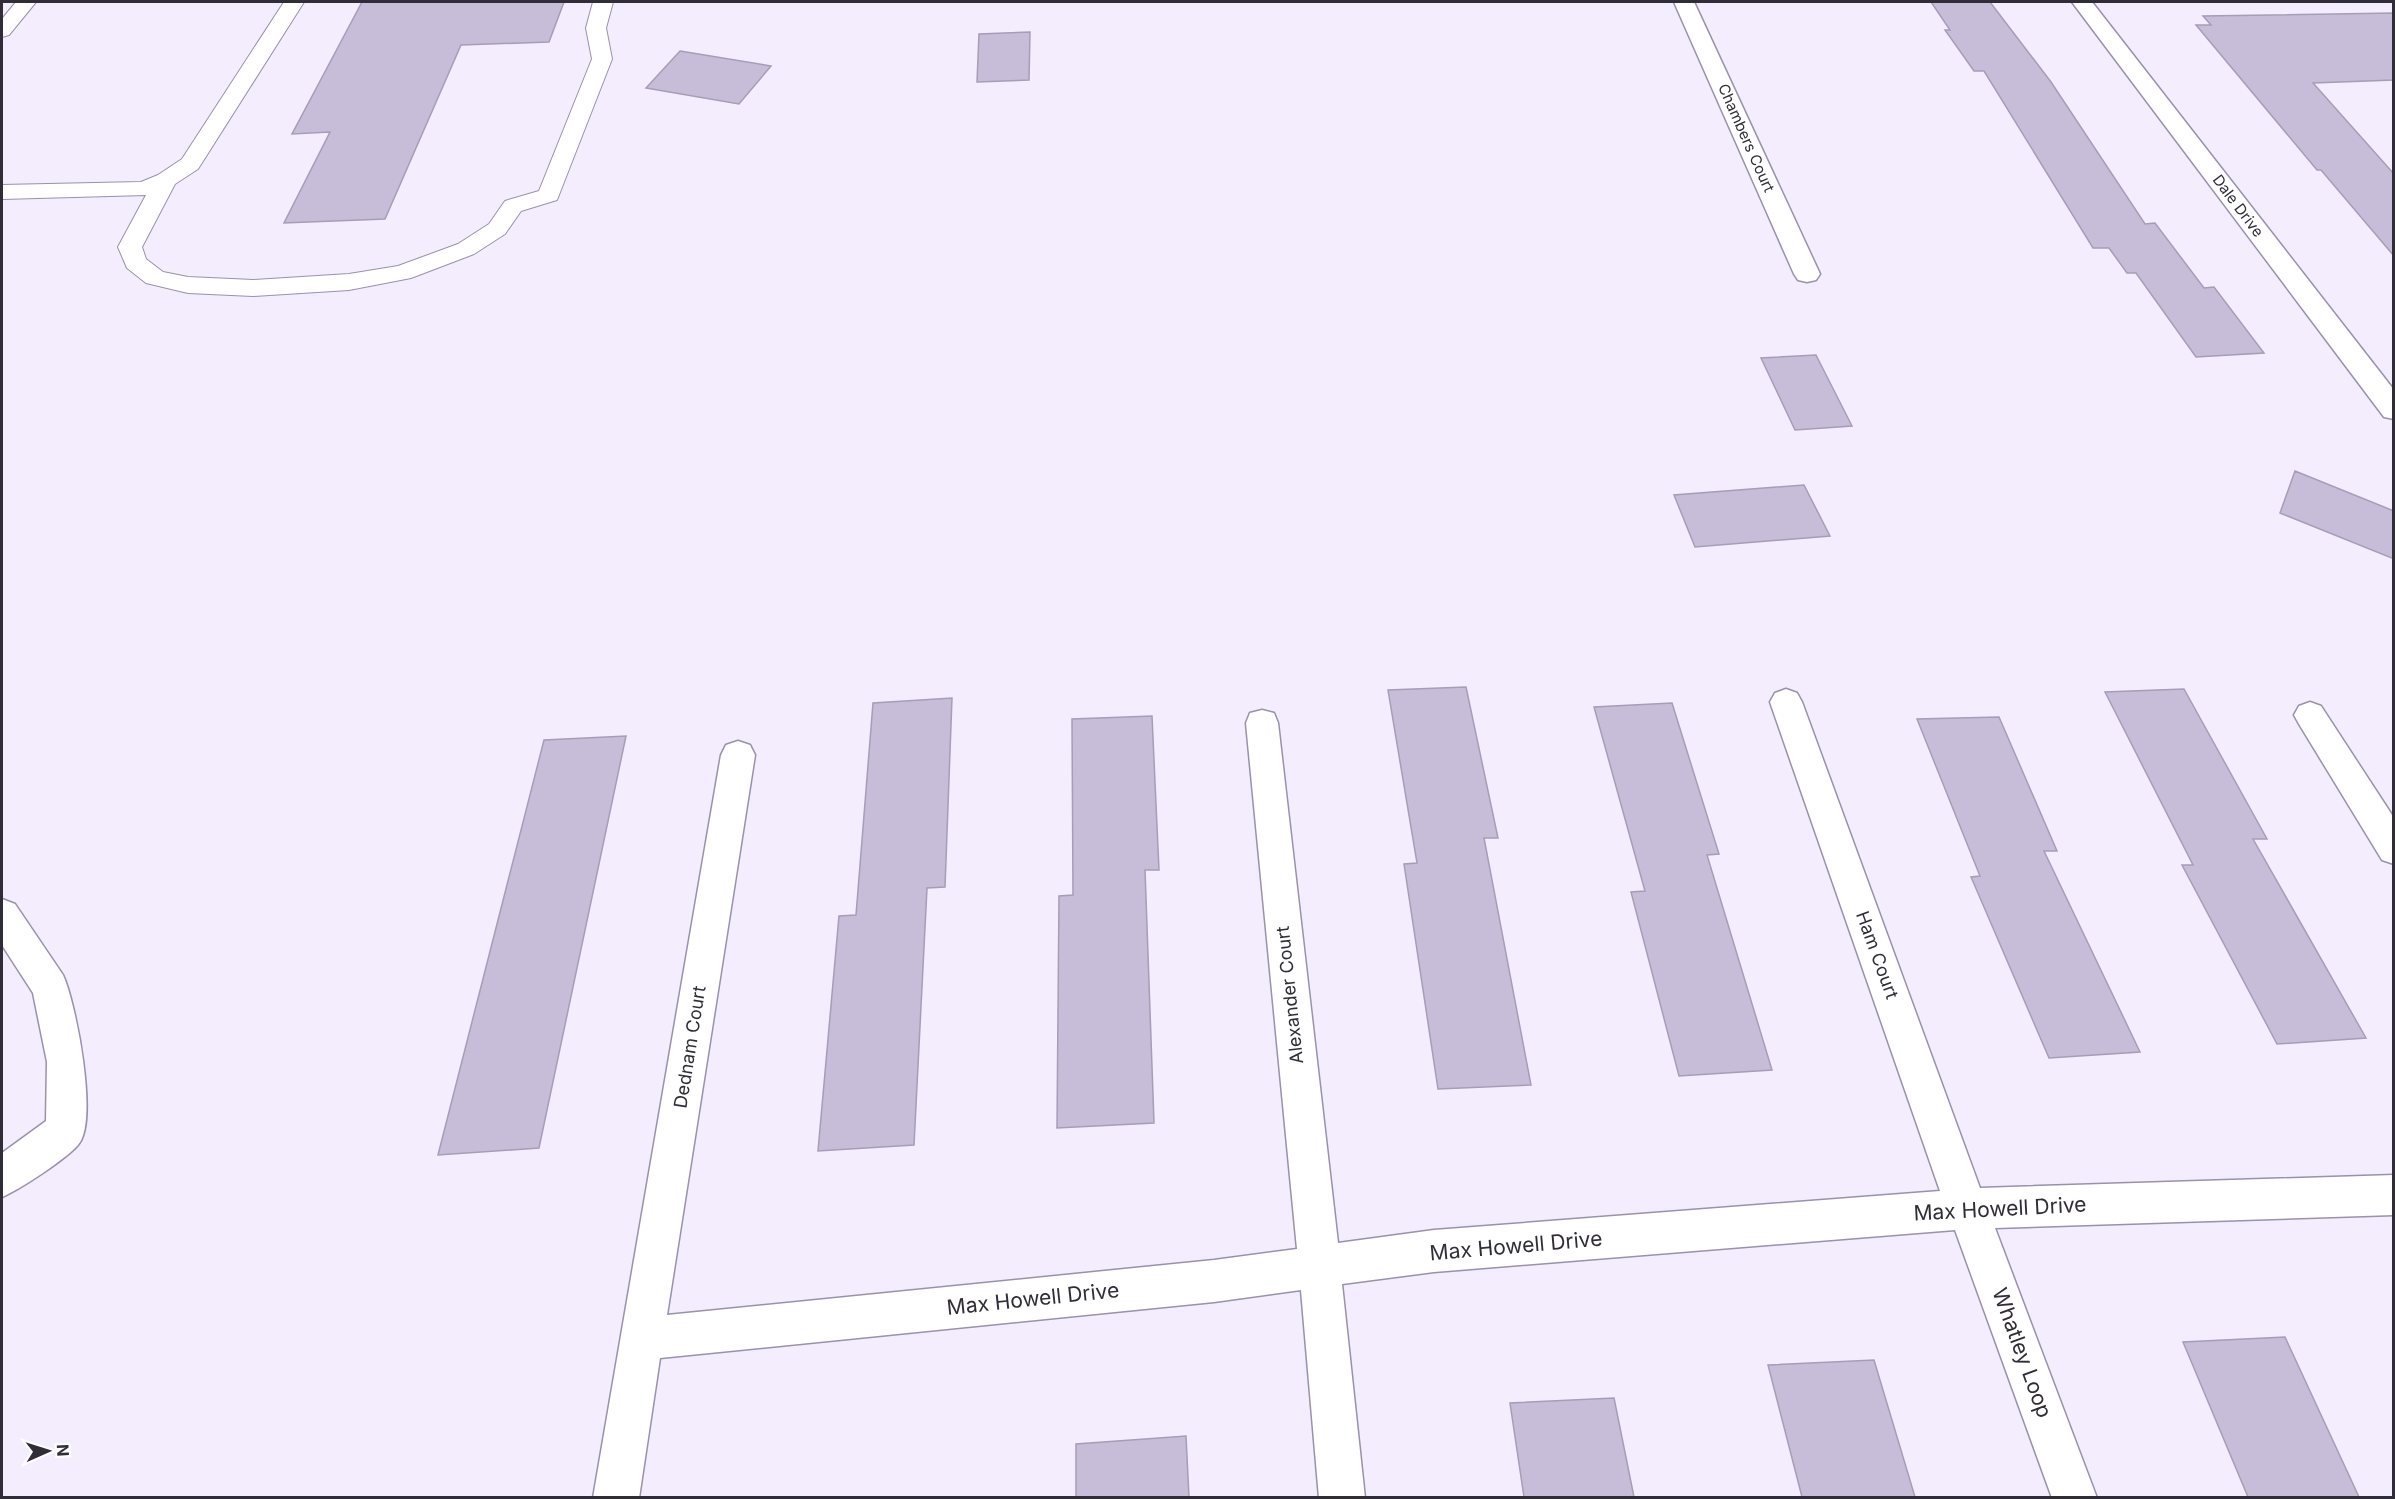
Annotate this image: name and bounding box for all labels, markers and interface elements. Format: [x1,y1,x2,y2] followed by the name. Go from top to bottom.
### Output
[1714,81,1779,195] street label: Chambers Court
[2209,171,2268,241] street label: Dale Drive
[1852,908,1903,1002] street label: Ham Court
[1272,925,1307,1065] street label: Alexander Court
[669,984,710,1110] street label: Dednam Court
[1913,1191,2087,1226] street label: Max Howell Drive
[1429,1226,1603,1266] street label: Max Howell Drive
[946,1277,1120,1320] street label: Max Howell Drive
[1987,1285,2058,1421] street label: Whatley Loop
[18,1421,78,1481] north arrow
[53,1444,73,1457] text: N

